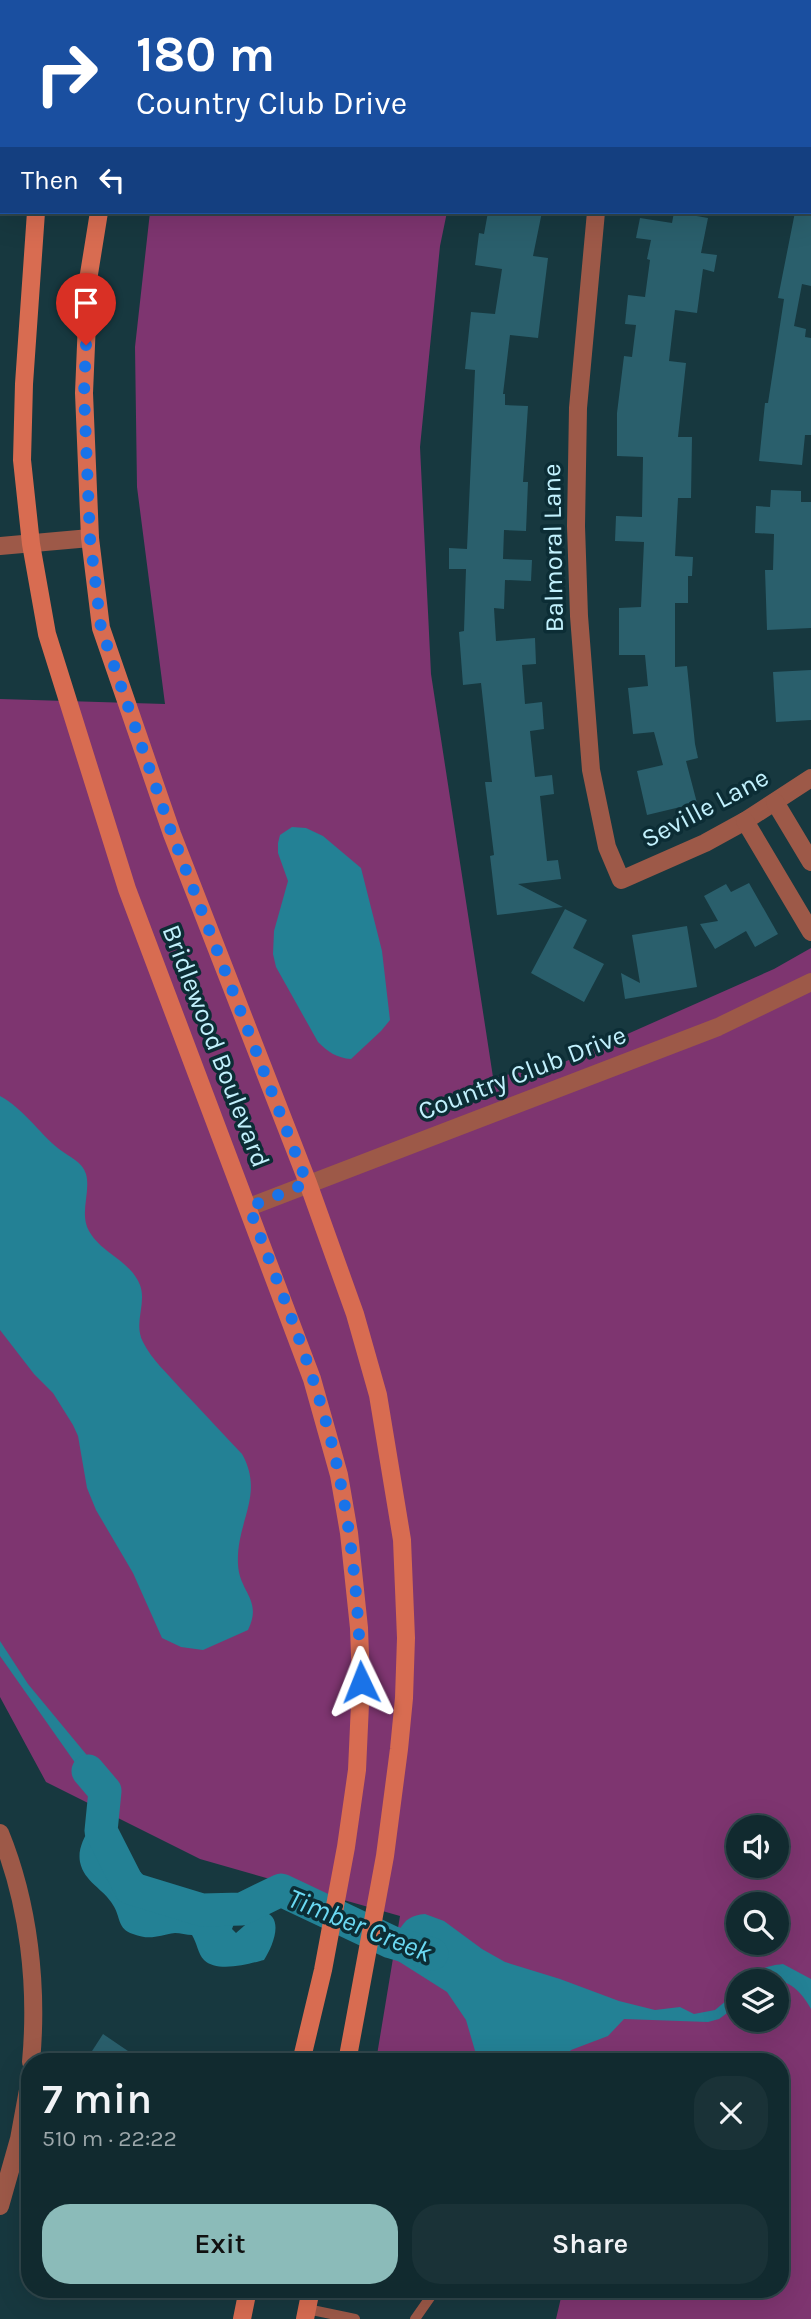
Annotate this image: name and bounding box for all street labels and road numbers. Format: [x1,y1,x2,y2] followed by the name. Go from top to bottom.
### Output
[536,463,570,633] street label: Balmoral Lane
[636,762,774,854] street label: Seville Lane
[155,920,277,1172] street label: Bridlewood Boulevard
[414,1019,630,1127] street label: Country Club Drive

